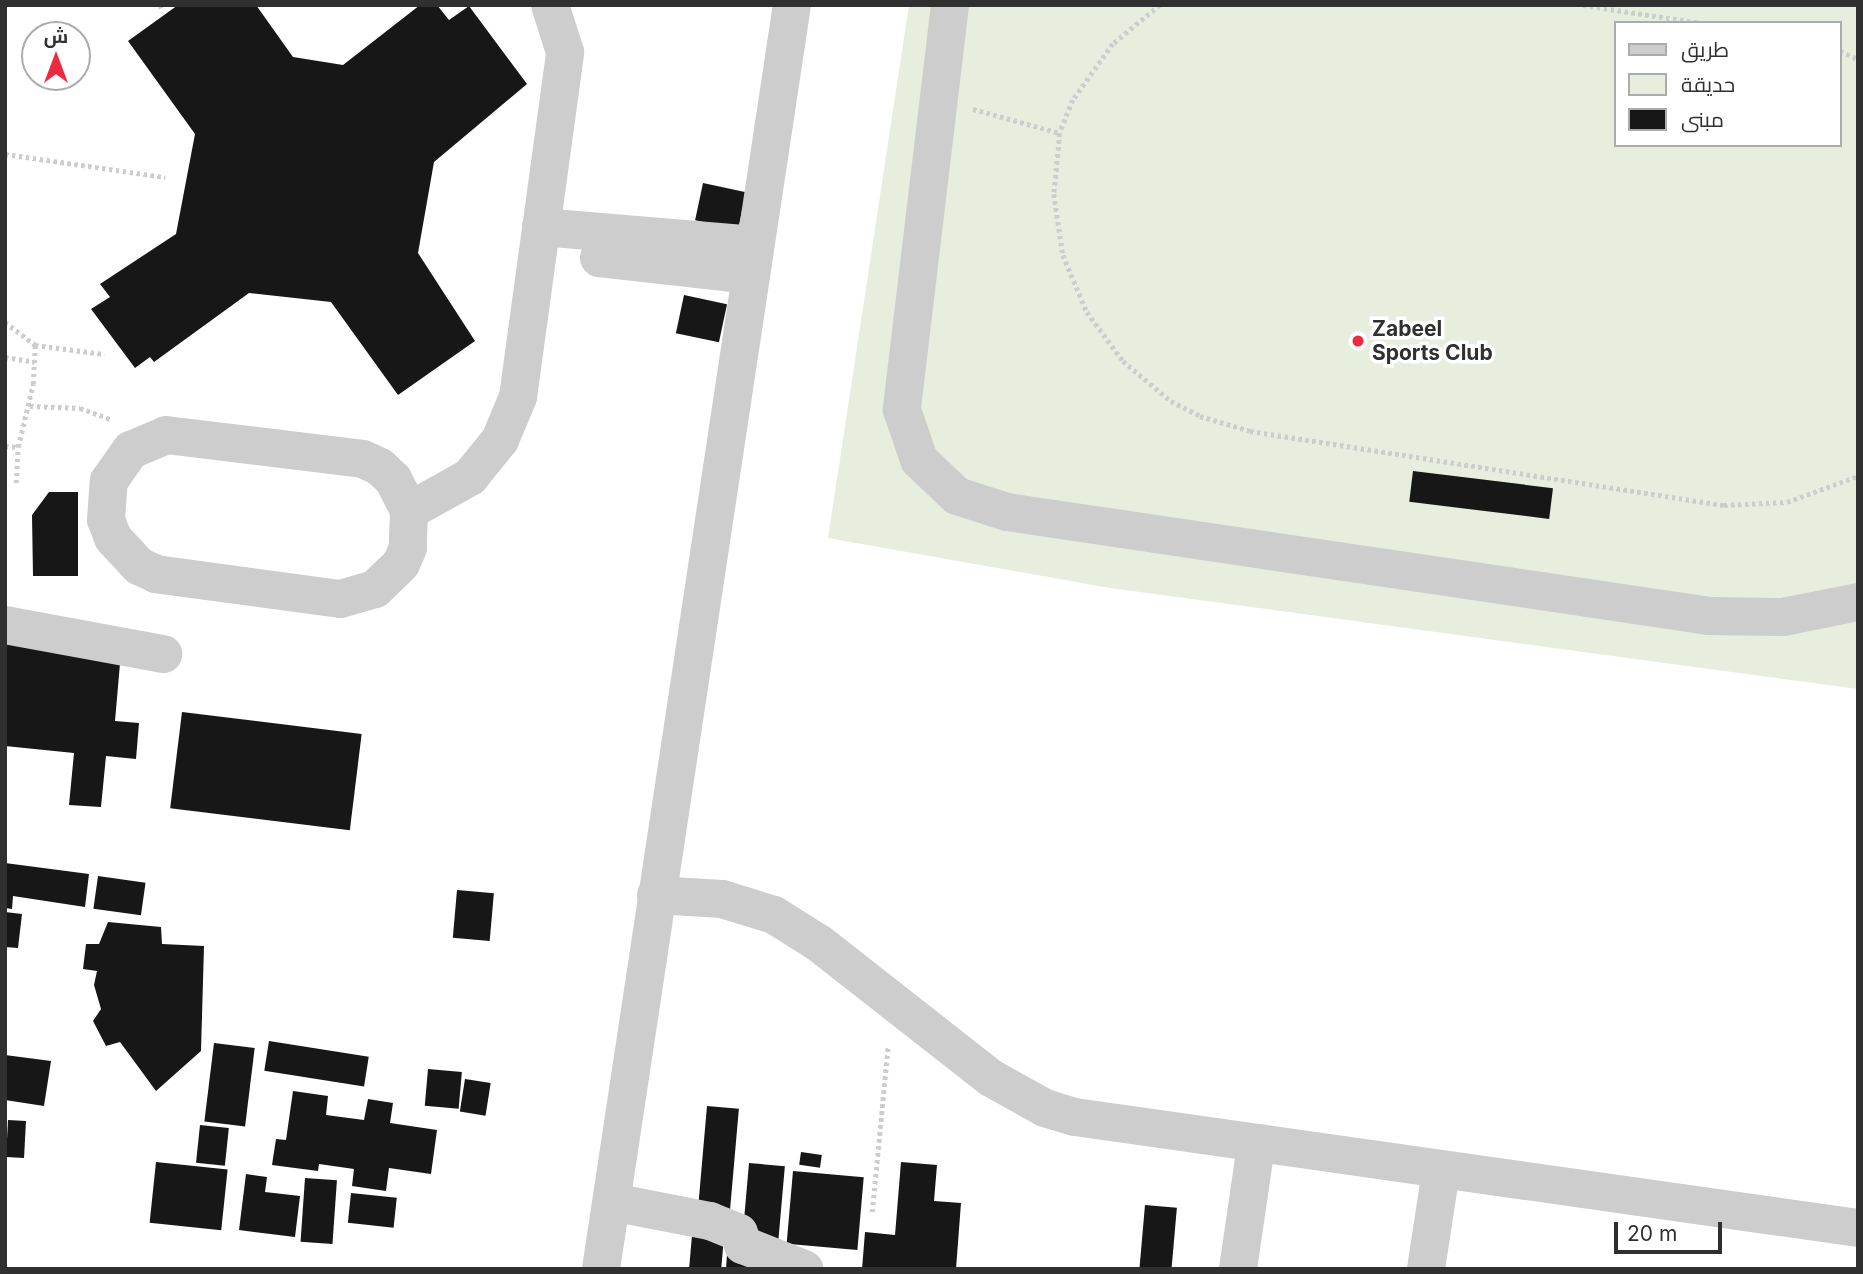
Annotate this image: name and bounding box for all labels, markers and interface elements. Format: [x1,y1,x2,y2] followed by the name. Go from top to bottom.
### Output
[21,21,91,91] north arrow
[1615,21,1842,147] legend
[44,25,68,48] text: ش
[1681,37,1729,62] text: طريق
[1681,72,1735,97] text: حديقة
[1681,107,1724,132] text: مبنى
[1372,316,1493,366] place label: Zabeel Sports Club
[1350,333,1366,349] marker: Zabeel Sports Club
[1618,1208,1727,1252] scale bar
[1627,1221,1677,1246] text: 20 m

